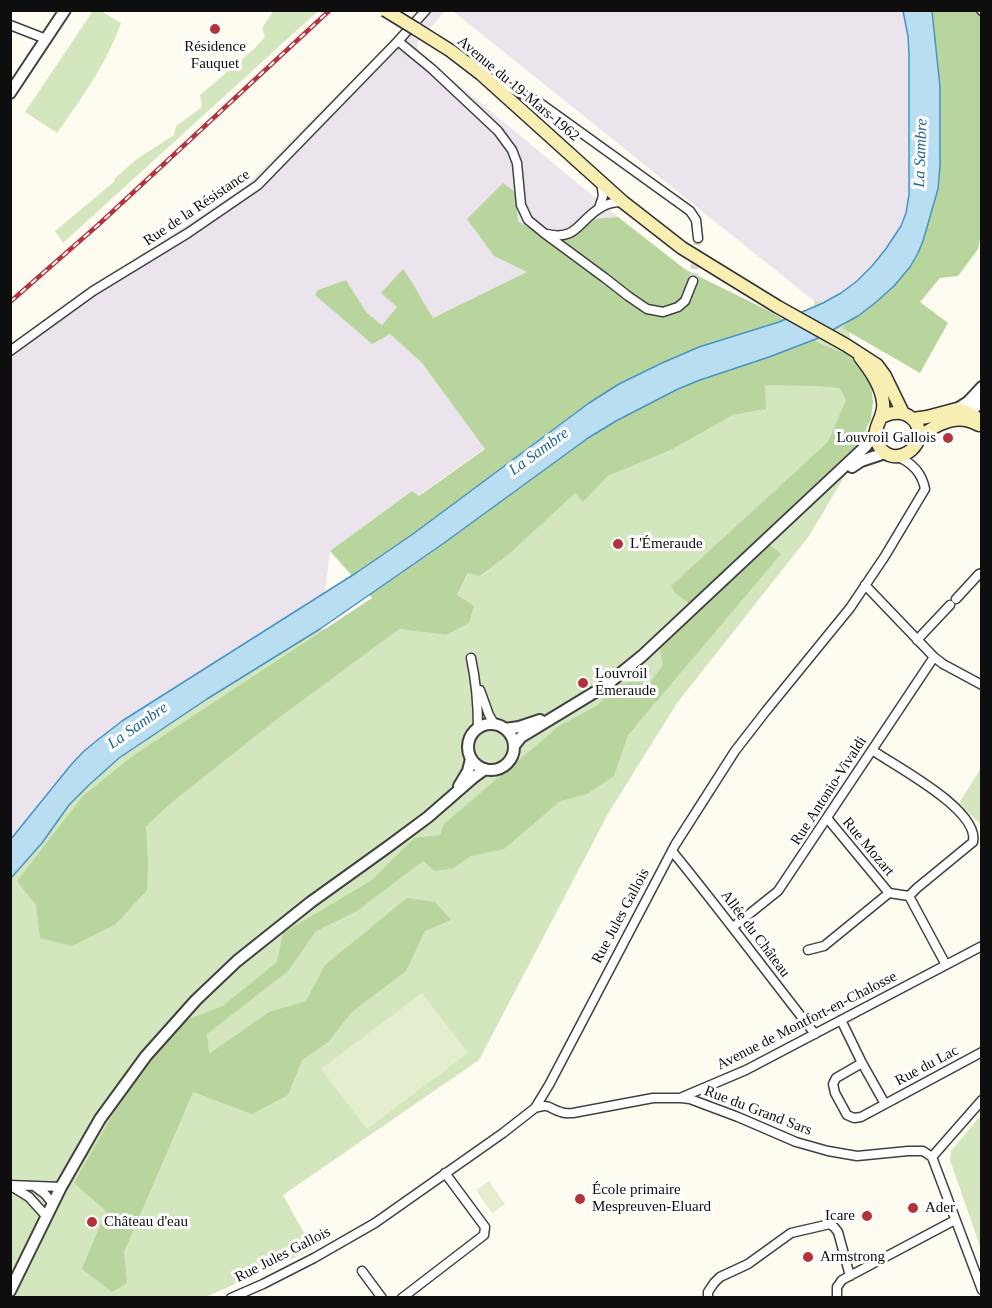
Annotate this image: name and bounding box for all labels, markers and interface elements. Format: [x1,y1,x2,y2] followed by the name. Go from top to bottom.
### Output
[208,22,222,36] marker: Résidence Fauquet
[453,33,583,145] street label: Avenue du 19-Mars-1962
[184,38,246,73] place label: Résidence Fauquet
[910,118,932,188] water label: La Sambre
[140,166,254,250] street label: Rue de la Résistance
[505,424,573,480] water label: La Sambre
[836,429,936,447] place label: Louvroil Gallois
[941,431,955,445] marker: Louvroil Gallois
[630,535,703,553] place label: L'Émeraude
[611,537,625,551] marker: L'Émeraude
[595,665,656,700] place label: Louvroil Emeraude
[576,676,590,690] marker: Louvroil Emeraude
[104,698,172,754] water label: La Sambre
[787,733,871,849] street label: Rue Antonio-Vivaldi
[838,814,898,880] street label: Rue Mozart
[588,865,654,967] street label: Rue Jules Gallois
[716,887,794,981] street label: Allée du Château
[714,968,900,1074] street label: Avenue de Montfort-en-Chalosse
[892,1042,962,1090] street label: Rue du Lac
[702,1082,814,1140] street label: Rue du Grand Sars
[592,1181,711,1216] place label: École primaire Mespreuven-Eluard
[573,1192,587,1206] marker: École primaire Mespreuven-Eluard
[925,1199,955,1217] place label: Ader
[906,1201,920,1215] marker: Ader
[825,1207,855,1225] place label: Icare
[860,1209,874,1223] marker: Icare
[104,1213,188,1231] place label: Château d'eau
[85,1215,99,1229] marker: Château d'eau
[232,1223,334,1287] street label: Rue Jules Gallois
[820,1248,885,1266] place label: Armstrong
[801,1250,815,1264] marker: Armstrong

